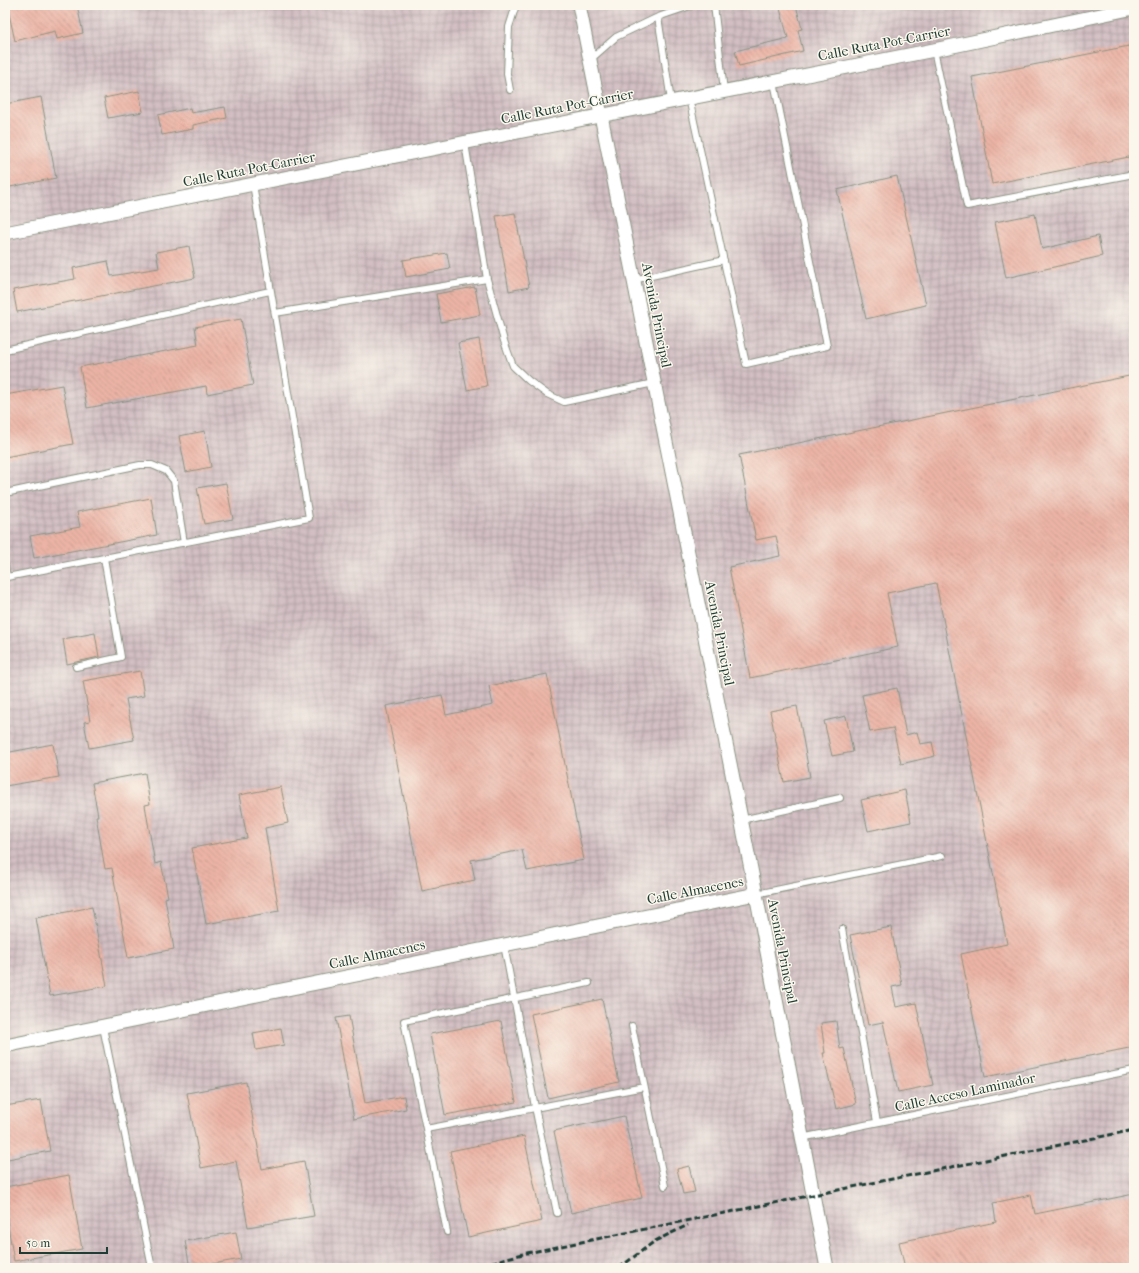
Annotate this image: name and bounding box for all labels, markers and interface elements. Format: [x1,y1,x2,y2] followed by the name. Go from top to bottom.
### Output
[817,22,952,65] street label: Calle Ruta Pot-Carrier
[500,85,635,128] street label: Calle Ruta Pot-Carrier
[182,148,317,191] street label: Calle Ruta Pot-Carrier
[638,260,675,369] street label: Avenida Principal
[701,578,738,687] street label: Avenida Principal
[645,873,745,908] street label: Calle Almacenes
[764,896,801,1005] street label: Avenida Principal
[328,936,427,973] street label: Calle Almacenes
[893,1069,1037,1116] street label: Calle Acceso Laminador
[20,1229,107,1255] scale bar
[26,1236,50,1250] text: 50 m

